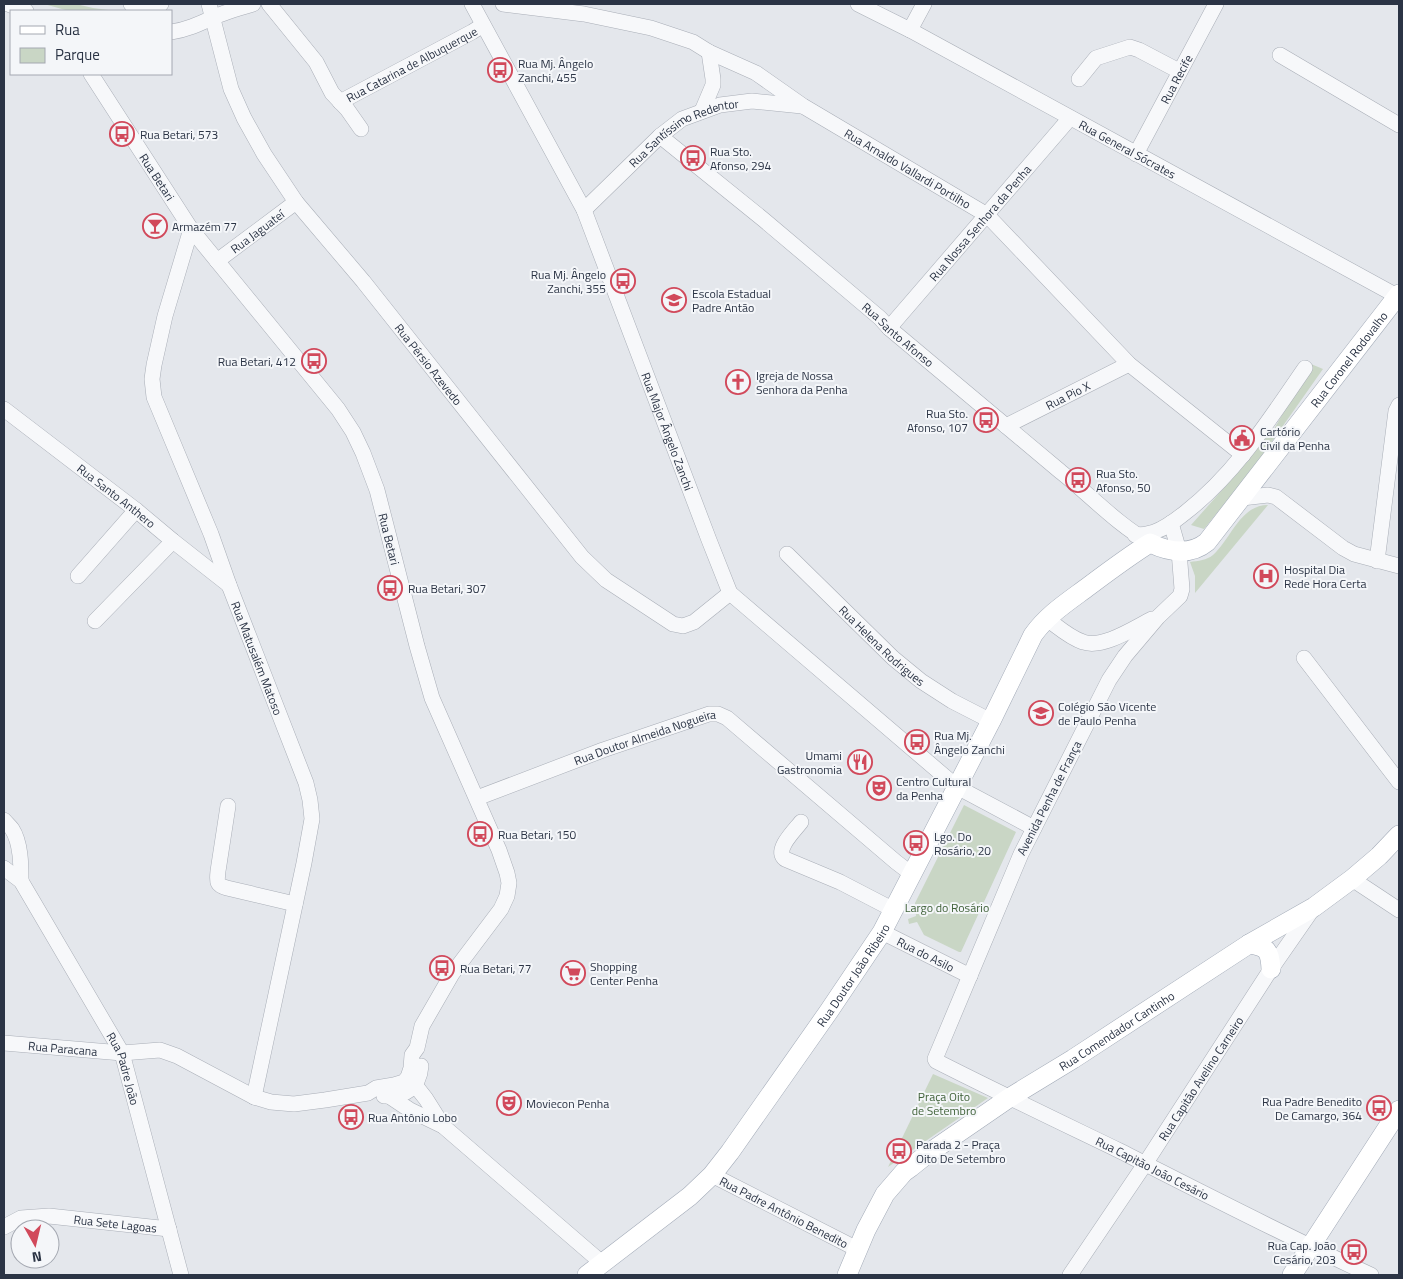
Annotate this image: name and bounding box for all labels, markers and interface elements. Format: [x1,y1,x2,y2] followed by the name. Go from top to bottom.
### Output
[10,10,172,75] legend
[55,18,80,41] text: Rua
[342,21,481,107] street label: Rua Catarina de Albuquerque
[55,43,100,66] text: Parque
[1155,51,1197,107] street label: Rua Recife
[518,54,593,87] place label: Rua Mj. Ângelo Zanchi, 455
[487,57,513,83] bus stop icon: Rua Mj. Ângelo Zanchi, 455
[624,93,740,171] street label: Rua Santíssimo Redentor
[1076,115,1180,183] street label: Rua General Sócrates
[109,121,135,147] bus stop icon: Rua Betari, 573
[841,123,975,213] street label: Rua Arnaldo Vallardi Portilho
[140,125,218,144] place label: Rua Betari, 573
[710,142,771,175] place label: Rua Sto. Afonso, 294
[680,145,706,171] bus stop icon: Rua Sto. Afonso, 294
[135,150,179,204] street label: Rua Betari
[924,160,1035,285] street label: Rua Nossa Senhora da Penha
[226,204,289,258] street label: Rua Jaguateí
[142,213,168,239] bar icon: Armazém 77
[172,217,237,236] place label: Armazém 77
[531,265,606,298] place label: Rua Mj. Ângelo Zanchi, 355
[610,268,636,294] bus stop icon: Rua Mj. Ângelo Zanchi, 355
[692,284,771,317] place label: Escola Estadual Padre Antão
[661,287,687,313] school or university icon: Escola Estadual Padre Antão
[858,297,938,371] street label: Rua Santo Afonso
[1305,307,1392,411] street label: Rua Coronel Rodovalho
[390,319,467,409] street label: Rua Pérsio Azevedo
[301,348,327,374] bus stop icon: Rua Betari, 412
[218,352,296,371] place label: Rua Betari, 412
[756,366,848,399] place label: Igreja de Nossa Senhora da Penha
[637,369,699,493] street label: Rua Major Ângelo Zanchi
[725,369,751,395] church icon: Igreja de Nossa Senhora da Penha
[1042,376,1094,414] street label: Rua Pio X
[907,404,968,437] place label: Rua Sto. Afonso, 107
[973,407,999,433] bus stop icon: Rua Sto. Afonso, 107
[1260,422,1330,455] place label: Cartório Civil da Penha
[1229,425,1255,451] public building icon: Cartório Civil da Penha
[73,459,160,532] street label: Rua Santo Anthero
[1096,464,1151,497] place label: Rua Sto. Afonso, 50
[1065,467,1091,493] bus stop icon: Rua Sto. Afonso, 50
[373,511,405,567] street label: Rua Betari
[1284,560,1366,593] place label: Hospital Dia Rede Hora Certa
[1253,563,1279,589] hospital icon: Hospital Dia Rede Hora Certa
[377,575,403,601] bus stop icon: Rua Betari, 307
[408,579,486,598] place label: Rua Betari, 307
[227,598,288,718] street label: Rua Matusalém Matoso
[835,601,929,691] street label: Rua Helena Rodrigues
[1058,697,1156,730] place label: Colégio São Vicente de Paulo Penha
[1028,700,1054,726] school or university icon: Colégio São Vicente de Paulo Penha
[571,705,716,770] street label: Rua Doutor Almeida Nogueira
[934,726,1005,759] place label: Rua Mj. Ângelo Zanchi
[904,729,930,755] bus stop icon: Rua Mj. Ângelo Zanchi
[1012,737,1086,859] street label: Avenida Penha de França
[777,746,842,779] place label: Umami Gastronomia
[847,749,873,775] restaurant icon: Umami Gastronomia
[896,772,971,805] place label: Centro Cultural da Penha
[866,775,892,801] theatre icon: Centro Cultural da Penha
[467,821,493,847] bus stop icon: Rua Betari, 150
[498,825,577,844] place label: Rua Betari, 150
[934,827,991,860] place label: Lgo. Do Rosário, 20
[903,830,929,856] bus stop icon: Lgo. Do Rosário, 20
[905,898,989,917] park label: Largo do Rosário
[811,920,894,1030] street label: Rua Doutor João Ribeiro
[894,931,958,976] street label: Rua do Asilo
[429,955,455,981] bus stop icon: Rua Betari, 77
[590,957,658,990] place label: Shopping Center Penha
[460,959,532,978] place label: Rua Betari, 77
[560,960,586,986] supermarket icon: Shopping Center Penha
[1055,986,1178,1075] street label: Rua Comendador Cantinho
[1153,1012,1248,1144] street label: Rua Capitão Avelino Carneiro
[102,1028,145,1107] street label: Rua Padre João
[27,1036,98,1060] street label: Rua Paracana
[912,1087,976,1120] park label: Praça Oito de Setembro
[496,1090,522,1116] theatre icon: Moviecon Penha
[1262,1092,1362,1125] place label: Rua Padre Benedito De Camargo, 364
[526,1094,609,1113] place label: Moviecon Penha
[1366,1095,1392,1121] bus stop icon: Rua Padre Benedito De Camargo, 364
[338,1104,364,1130] bus stop icon: Rua Antônio Lobo
[368,1108,457,1127] place label: Rua Antônio Lobo
[1093,1131,1213,1204] street label: Rua Capitão João Cesário
[916,1135,1006,1168] place label: Parada 2 - Praça Oito De Setembro
[886,1138,912,1164] bus stop icon: Parada 2 - Praça Oito De Setembro
[716,1171,852,1253] street label: Rua Padre Antônio Benedito
[73,1209,158,1237] street label: Rua Sete Lagoas
[10,1219,60,1269] north arrow
[1267,1236,1336,1269] place label: Rua Cap. João Cesário, 203
[1341,1239,1367,1265] bus stop icon: Rua Cap. João Cesário, 203
[31,1246,43,1268] text: N

